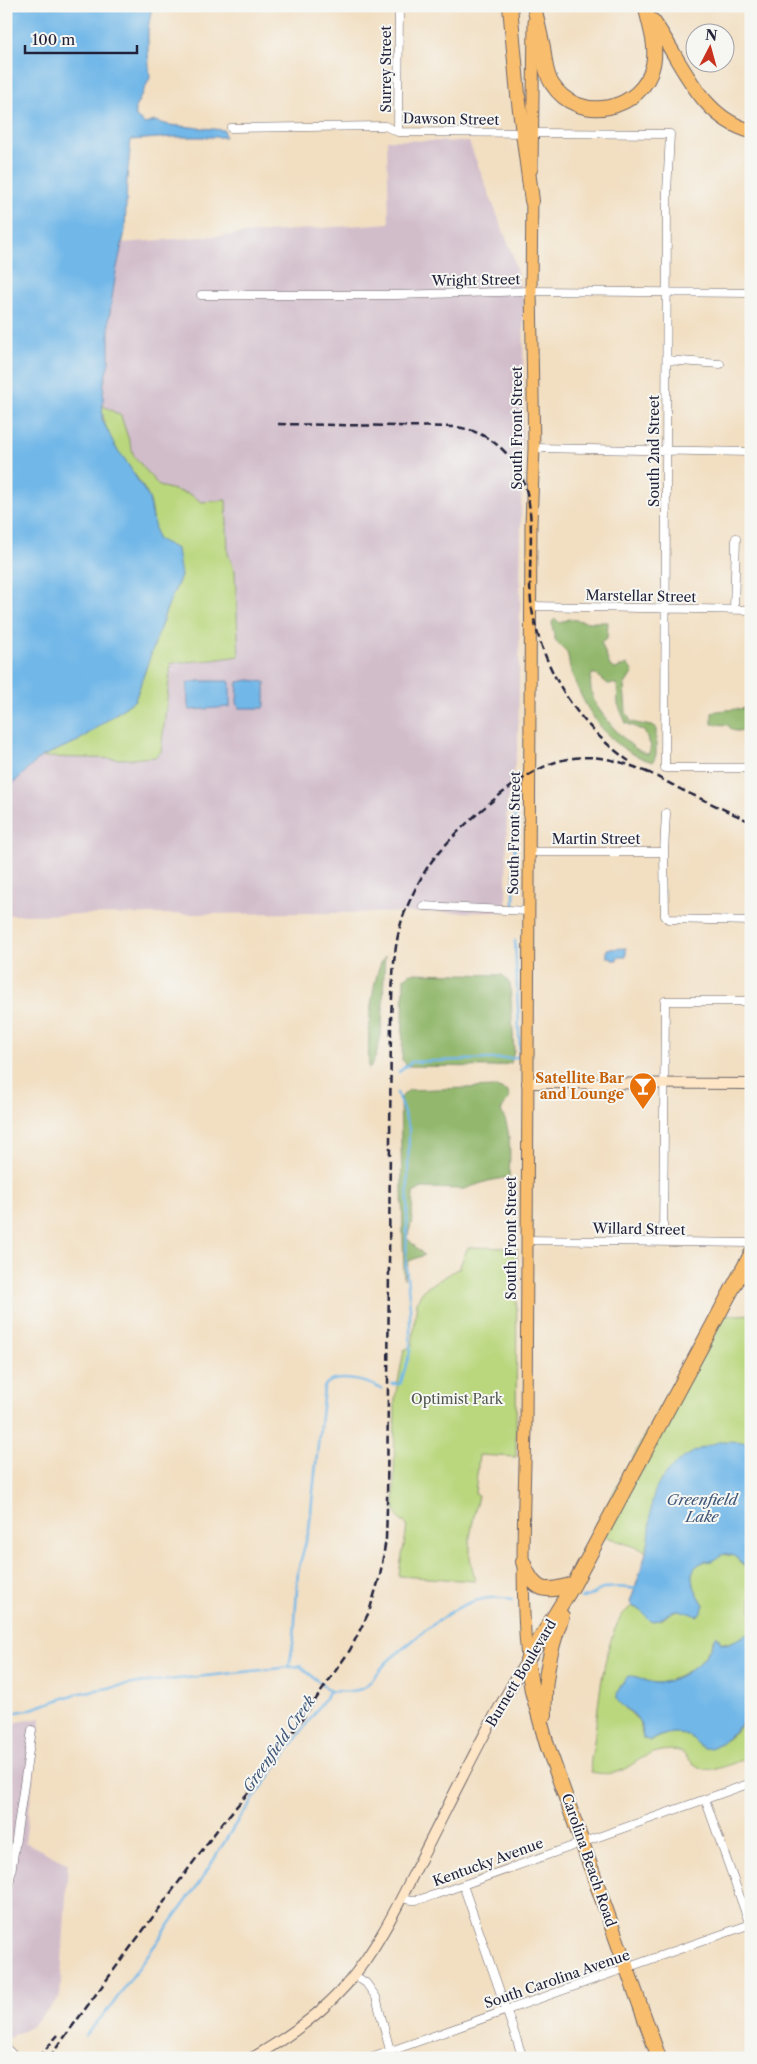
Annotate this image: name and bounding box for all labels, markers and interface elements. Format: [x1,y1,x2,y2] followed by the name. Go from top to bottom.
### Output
[25,22,138,54] scale bar
[684,22,734,72] north arrow
[377,25,395,112] street label: Surrey Street
[704,25,718,45] text: N
[32,30,75,49] text: 100 m
[403,109,499,129] street label: Dawson Street
[430,270,521,290] street label: Wright Street
[508,366,526,490] street label: South Front Street
[645,395,663,507] street label: South 2nd Street
[585,586,697,606] street label: Marstellar Street
[504,771,524,895] street label: South Front Street
[552,830,640,848] street label: Martin Street
[535,1069,624,1103] place label: Satellite Bar and Lounge
[628,1071,658,1110] bar icon: Satellite Bar and Lounge
[502,1176,520,1300] street label: South Front Street
[591,1219,686,1239] street label: Willard Street
[411,1390,504,1408] park label: Optimist Park
[667,1490,740,1526] water label: Greenfield Lake
[482,1616,560,1730] street label: Burnett Boulevard
[238,1691,319,1796] water label: Greenfield Creek
[558,1791,620,1930] street label: Carolina Beach Road
[430,1834,546,1890] street label: Kentucky Avenue
[482,1946,632,2012] street label: South Carolina Avenue

